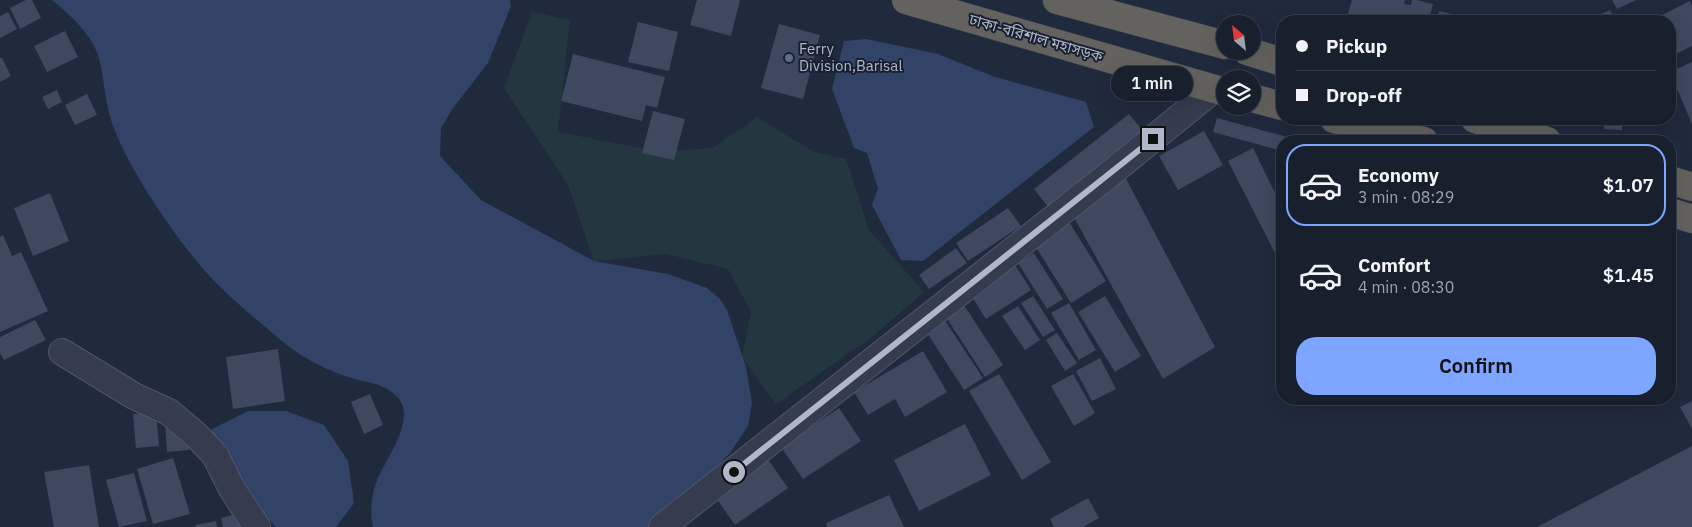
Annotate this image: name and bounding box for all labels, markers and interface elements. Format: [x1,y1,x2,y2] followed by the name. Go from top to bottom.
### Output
[966,9,1106,66] street label: ঢাকা-বরিশাল মহাসড়ক
[1216,15,1261,60] north arrow
[1216,15,1261,115] map controls
[1326,34,1387,58] text: Pickup
[799,39,902,75] place label: Ferry Division,Barisal
[783,52,795,64] marker: Ferry Division,Barisal
[1112,66,1194,102] callout: 1 min
[1216,70,1261,115] button: layers
[1131,73,1173,93] text: 1 min
[1326,83,1402,107] text: Drop-off
[1142,128,1164,150] route end
[1298,163,1343,208] icon: car
[1358,163,1439,187] text: Economy
[1603,173,1654,197] text: $1.07
[1358,187,1454,207] text: 3 min · 08:29
[1298,253,1343,298] icon: car
[1358,253,1431,277] text: Comfort
[1603,263,1654,287] text: $1.45
[1358,277,1454,297] text: 4 min · 08:30
[1296,337,1656,395] button: Confirm
[723,461,745,483] route start

